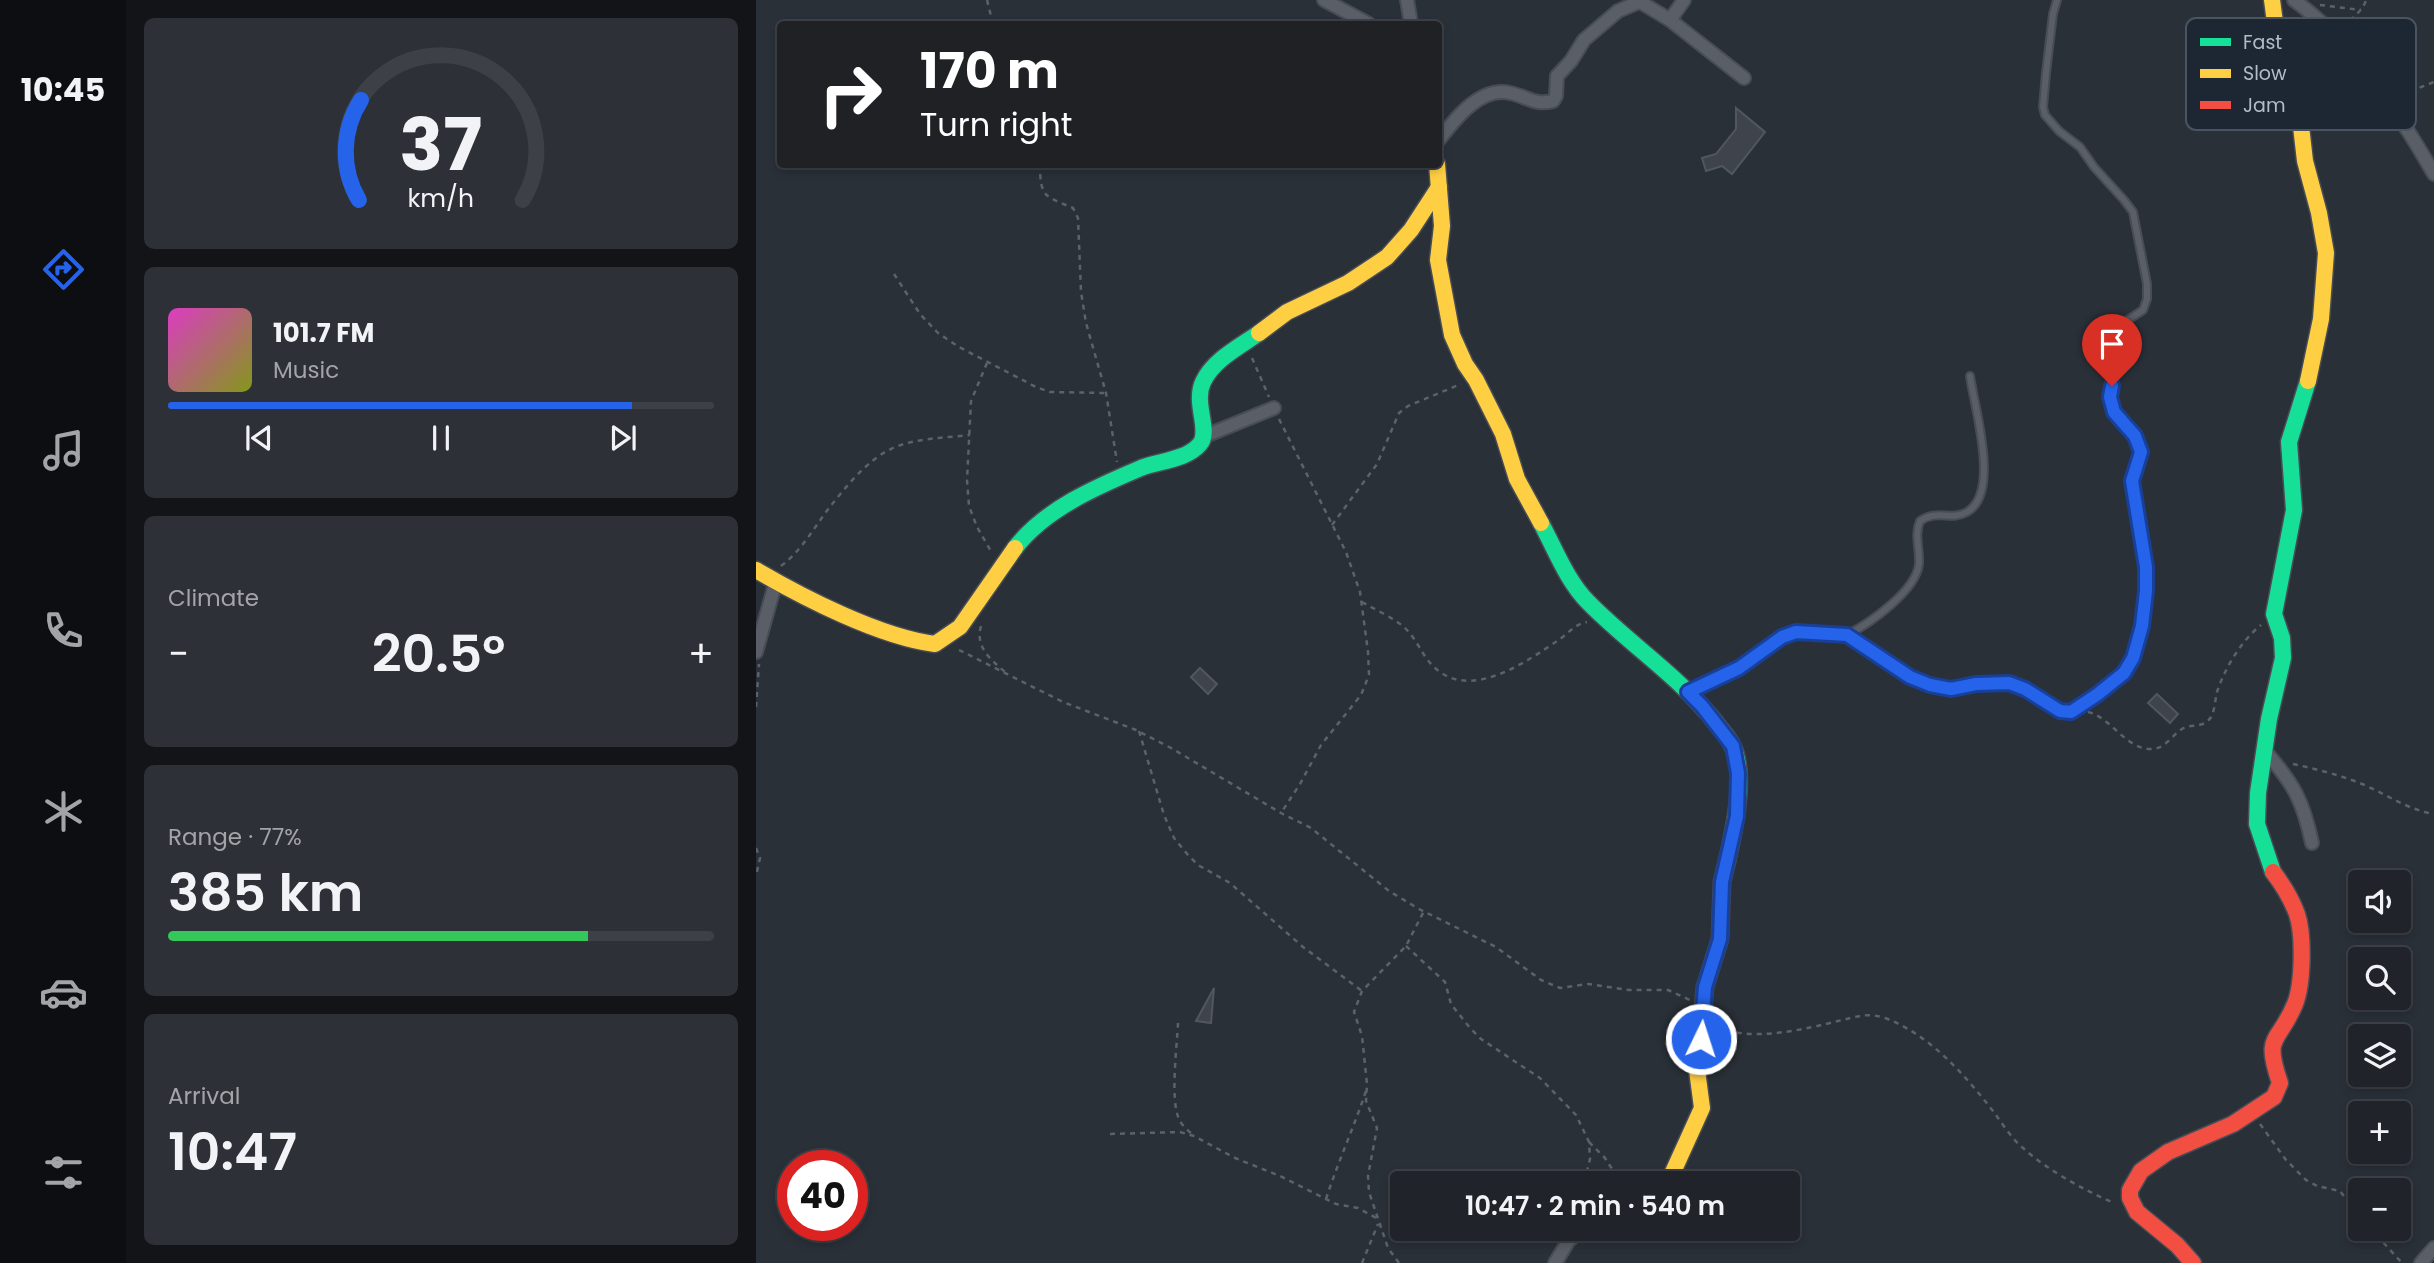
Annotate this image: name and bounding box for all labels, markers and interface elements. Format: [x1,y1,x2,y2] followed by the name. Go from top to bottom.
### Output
[2186,18,2416,130] legend
[2243,29,2282,56] text: Fast
[920,37,1059,105] text: 170 m
[805,49,896,140] icon: right
[2243,60,2287,87] text: Slow
[21,67,105,112] text: 10:45
[2243,92,2285,119] text: Jam
[400,94,483,195] text: 37
[920,102,1072,147] text: Turn right
[408,180,474,215] text: km/h
[39,245,88,294] icon: directions
[2082,314,2142,386] pin
[273,315,374,351] text: 101.7 FM
[2093,325,2131,363] icon: arrive
[273,354,339,386] text: Music
[240,419,278,457] icon: previous
[422,419,460,457] icon: pause
[604,419,642,457] icon: next
[39,426,88,475] icon: music
[168,582,259,614] text: Climate
[39,606,88,655] icon: phone
[372,617,505,690] text: 20.5°
[168,627,189,680] text: −
[688,627,714,680] text: +
[39,787,88,836] icon: climate
[168,821,302,853] text: Range · 77%
[168,856,363,929] text: 385 km
[2348,870,2411,1241] map controls
[2348,870,2411,933] button: sound
[2348,947,2411,1010] button: search
[39,968,88,1017] icon: car
[1664,1002,1738,1076] position arrow
[2348,1024,2411,1087] button: layers
[168,1080,240,1112] text: Arrival
[2348,1101,2411,1164] button: +
[168,1115,297,1188] text: 10:47
[39,1148,88,1197] icon: filters
[777,1150,868,1241] speed limit sign: 40
[2348,1178,2411,1241] button: −
[1465,1188,1725,1224] text: 10:47 · 2 min · 540 m

